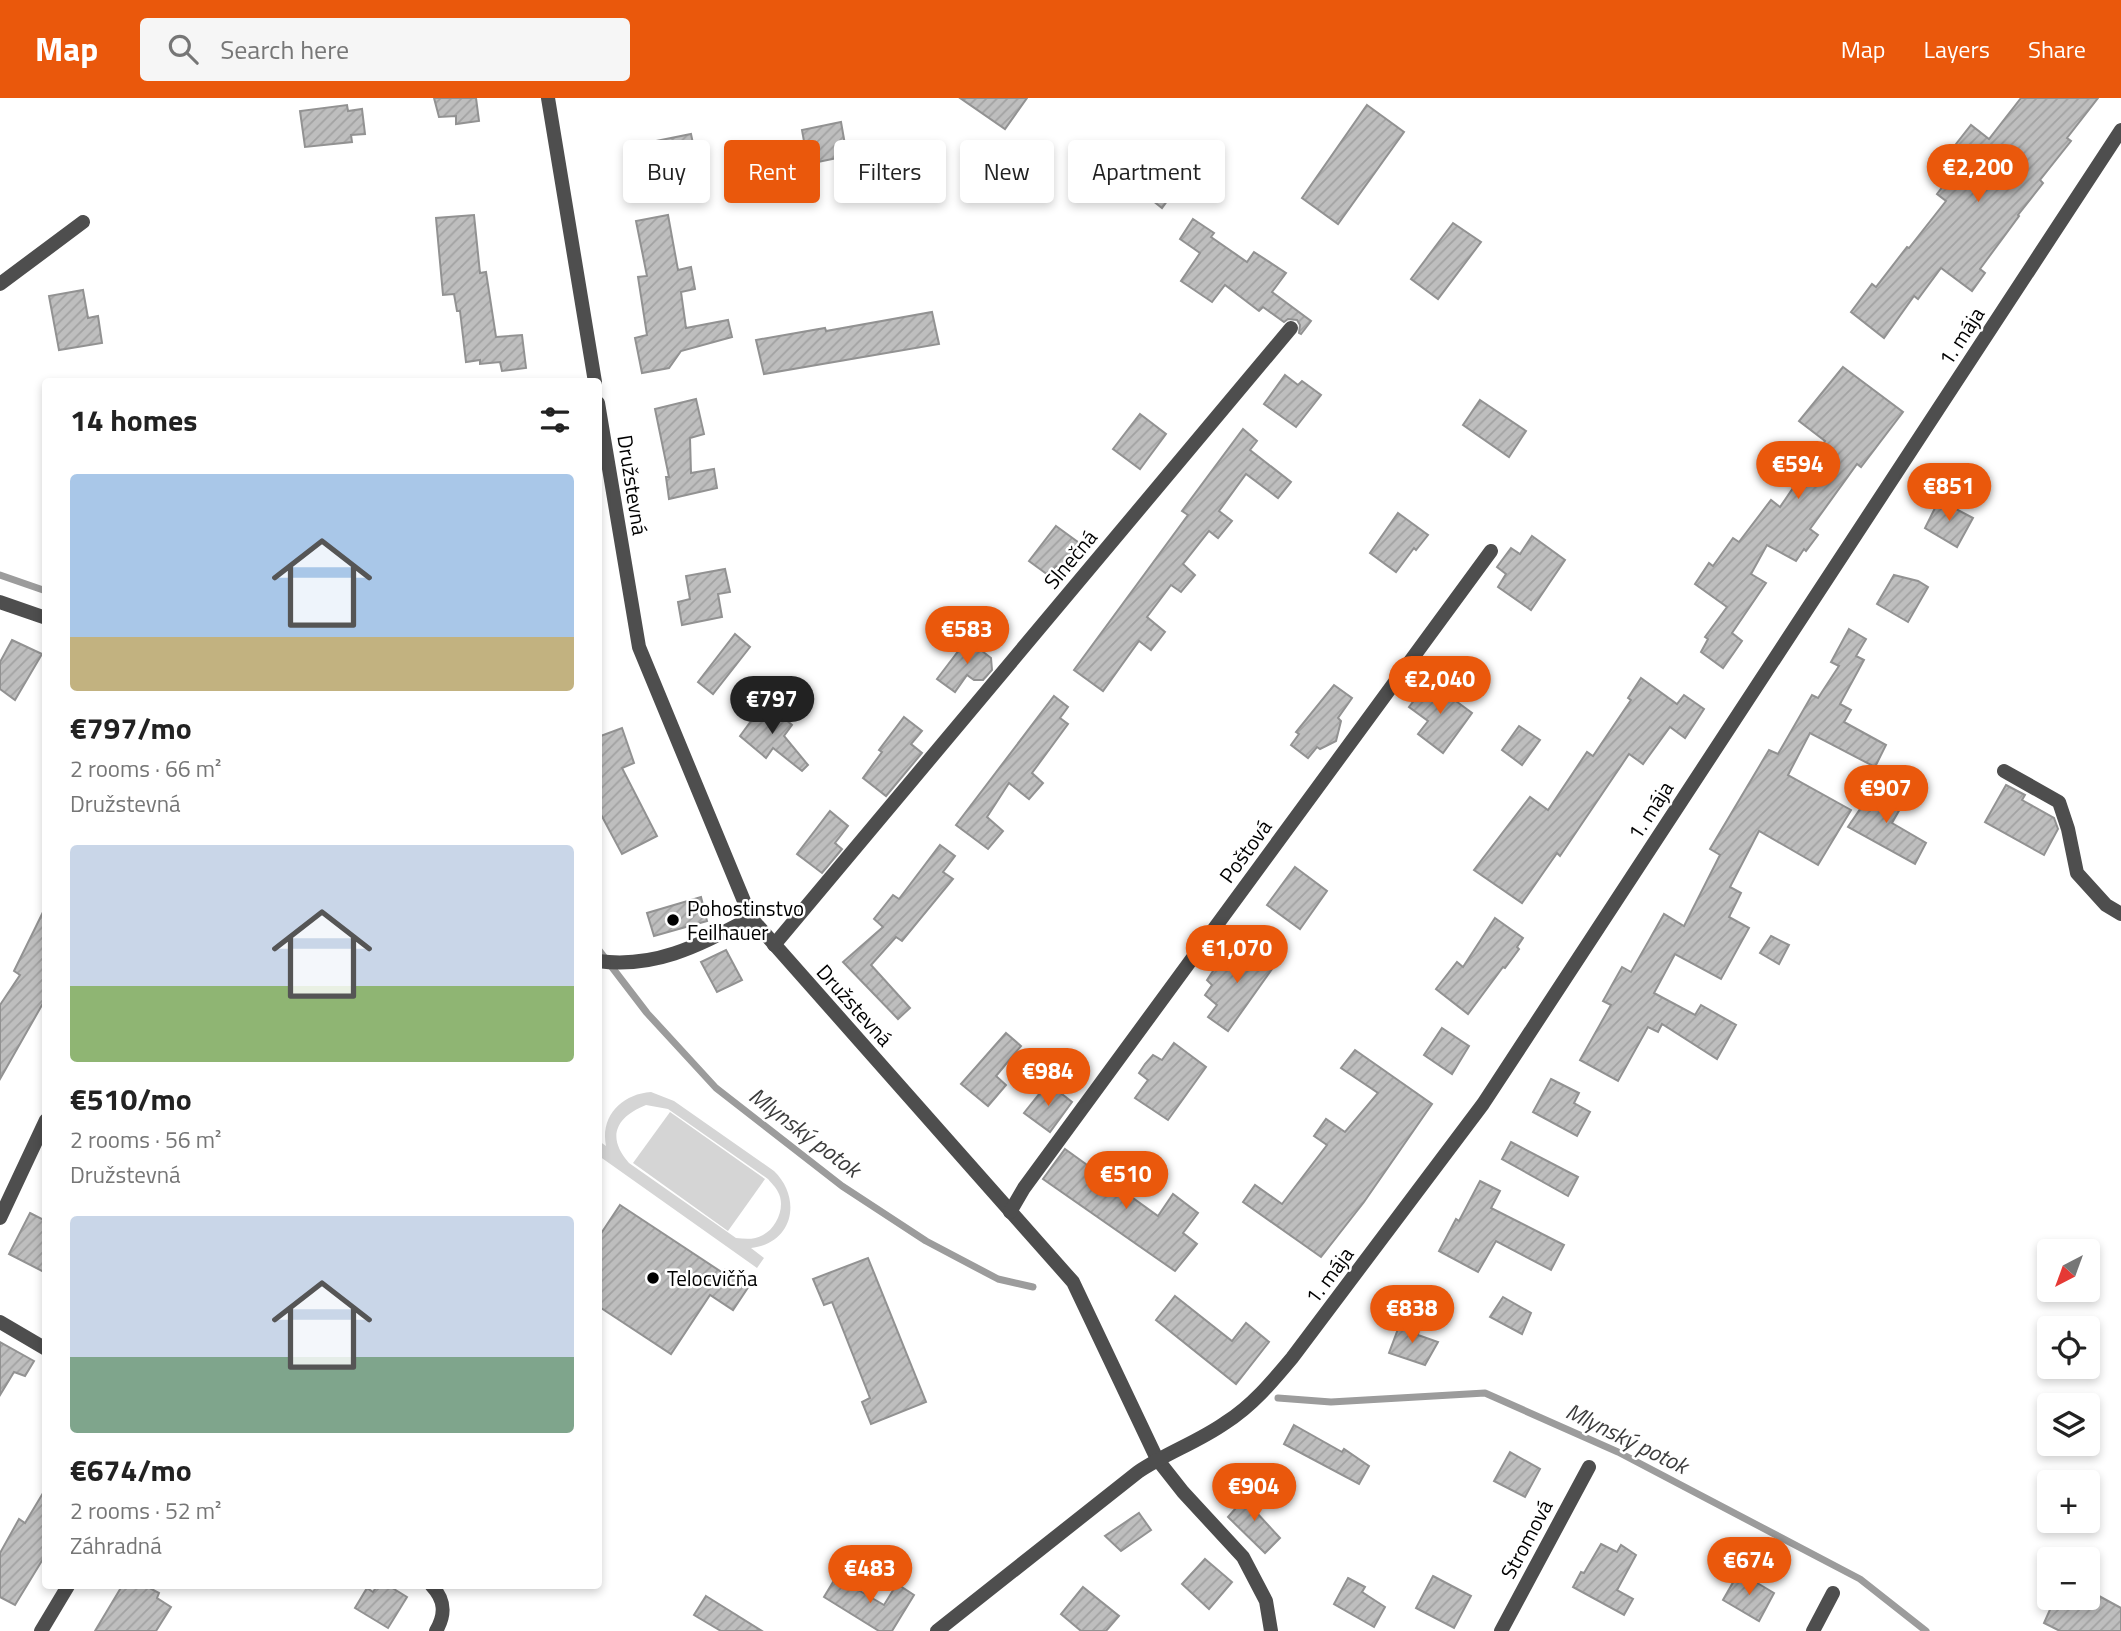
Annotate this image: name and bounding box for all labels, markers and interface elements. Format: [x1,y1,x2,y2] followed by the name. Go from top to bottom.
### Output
[140,18,630,81] search box
[35,24,98,74] text: Map
[164,30,202,68] icon: search
[220,30,349,69] text: Search here
[1841,31,1886,67] text: Map
[1924,31,1990,67] text: Layers
[2028,31,2086,67] text: Share
[623,140,710,203] chip: Buy
[724,140,820,203] chip: Rent
[834,140,946,203] chip: Filters
[960,140,1054,203] chip: New
[1068,140,1225,203] chip: Apartment
[1921,144,2035,204] pin: €2,200
[1943,149,2013,184] text: €2,200
[1930,300,1992,372] street label: 1. mája
[70,397,197,443] text: 14 homes
[536,401,574,439] icon: filters
[609,433,657,538] street label: Družstevná
[1757,442,1839,501] pin: €594
[1772,446,1824,481] text: €594
[1908,464,1990,523] pin: €851
[1923,468,1975,503] text: €851
[259,520,385,646] icon: home
[1036,522,1105,596] street label: Slnečná
[926,606,1008,666] pin: €583
[941,611,993,646] text: €583
[1383,656,1497,716] pin: €2,040
[1405,661,1475,696] text: €2,040
[731,676,813,736] pin: €797
[746,681,798,716] text: €797
[70,705,192,751] text: €797/mo
[70,751,221,786] text: 2 rooms · 66 m²
[1845,766,1927,825] pin: €907
[1860,770,1912,805] text: €907
[1619,774,1681,846] street label: 1. mája
[70,786,181,821] text: Družstevná
[1211,812,1279,890] street label: Poštová
[259,891,385,1017] icon: home
[687,892,804,948] place label: Pohostinstvo Feilhauer
[665,912,681,928] marker: Pohostinstvo Feilhauer
[1180,926,1294,985] pin: €1,070
[1202,930,1272,965] text: €1,070
[809,957,901,1054] street label: Družstevná
[1007,1048,1089,1108] pin: €984
[1022,1053,1074,1088] text: €984
[70,1076,192,1122] text: €510/mo
[742,1078,870,1187] water label: Mlynský potok
[70,1122,221,1157] text: 2 rooms · 56 m²
[1085,1152,1167,1211] pin: €510
[1100,1156,1152,1191] text: €510
[70,1157,181,1192] text: Družstevná
[1297,1239,1361,1310] street label: 1. mája
[2037,1239,2100,1302] north arrow
[2037,1239,2100,1610] map controls
[259,1262,385,1388] icon: home
[667,1262,758,1294] place label: Telocvičňa
[645,1270,661,1286] marker: Telocvičňa
[1371,1286,1453,1345] pin: €838
[1386,1290,1438,1325] text: €838
[2037,1316,2100,1379] button: locate
[1560,1393,1696,1484] water label: Mlynský potok
[2037,1393,2100,1456] button: layers
[70,1447,192,1493] text: €674/mo
[1213,1464,1295,1523] pin: €904
[1228,1468,1280,1503] text: €904
[2037,1470,2100,1533] button: +
[70,1493,221,1528] text: 2 rooms · 52 m²
[1492,1493,1560,1584] street label: Stromová
[70,1528,162,1563] text: Záhradná
[1708,1538,1790,1597] pin: €674
[1723,1542,1775,1577] text: €674
[829,1546,911,1605] pin: €483
[2037,1547,2100,1610] button: −
[844,1550,896,1585] text: €483

